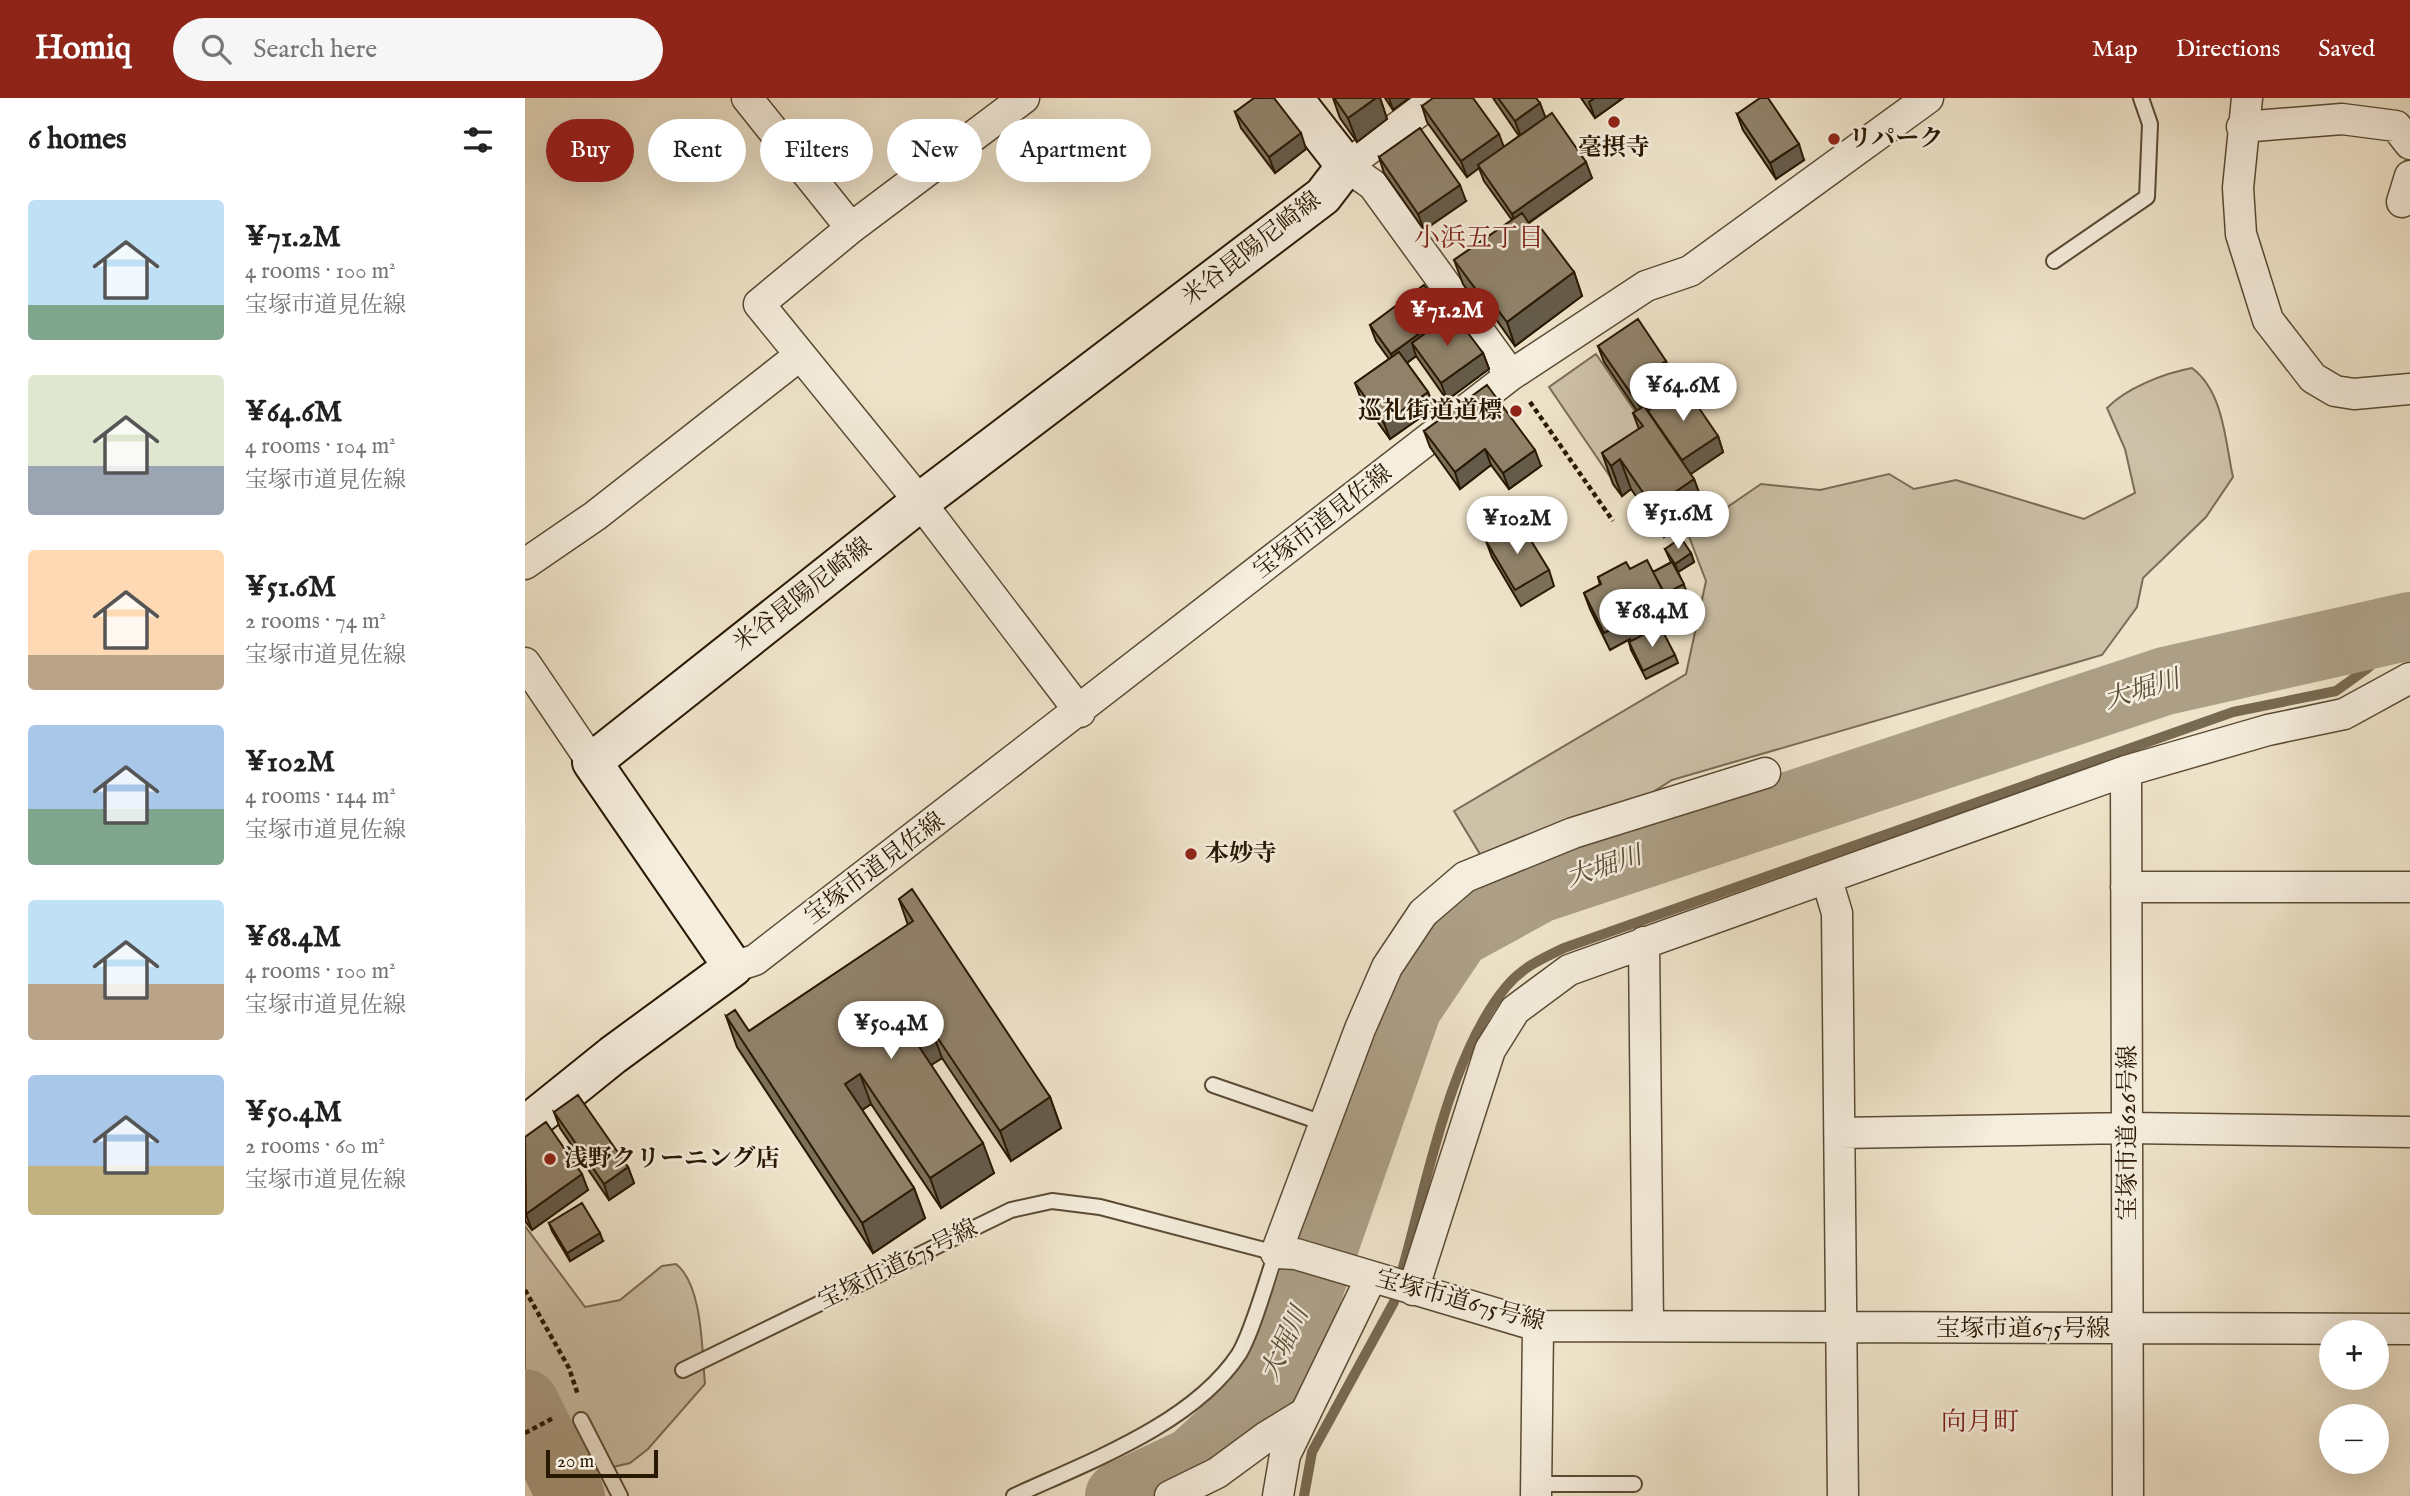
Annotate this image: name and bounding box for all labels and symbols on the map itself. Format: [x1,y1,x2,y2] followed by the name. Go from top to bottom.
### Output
[1606,114,1622,130] marker: 毫摂寺
[1848,124,1943,155] place label: リパーク
[1826,131,1842,147] marker: リパーク
[1578,133,1650,164] place label: 毫摂寺
[1176,185,1328,313] street label: 米谷昆陽尼崎線
[1414,222,1544,255] district label: 小浜五丁目
[1390,288,1504,348] pin: ¥71.2M
[1626,364,1740,423] pin: ¥64.6M
[1358,396,1502,427] place label: 巡礼街道道標
[1508,403,1524,419] marker: 巡礼街道道標
[1247,458,1399,586] street label: 宝塚市道見佐線
[1621,491,1735,551] pin: ¥51.6M
[1468,496,1566,556] pin: ¥102M
[727,531,879,659] street label: 米谷昆陽尼崎線
[1595,589,1709,649] pin: ¥68.4M
[2100,662,2187,717] water label: 大堀川
[799,806,951,932] street label: 宝塚市道見佐線
[1562,838,1649,895] water label: 大堀川
[1205,839,1277,870] place label: 本妙寺
[1183,846,1199,862] marker: 本妙寺
[834,1002,948,1061] pin: ¥50.4M
[2113,1045,2144,1221] street label: 宝塚市道626号線
[564,1144,780,1175] place label: 浅野クリーニング店
[542,1151,558,1167] marker: 浅野クリーニング店
[813,1213,983,1317] street label: 宝塚市道675号線
[1372,1264,1548,1338] street label: 宝塚市道675号線
[1254,1299,1318,1386] water label: 大堀川
[1936,1314,2110,1345] street label: 宝塚市道675号線
[1941,1406,2019,1439] district label: 向月町
[546,1447,658,1479] scale bar

